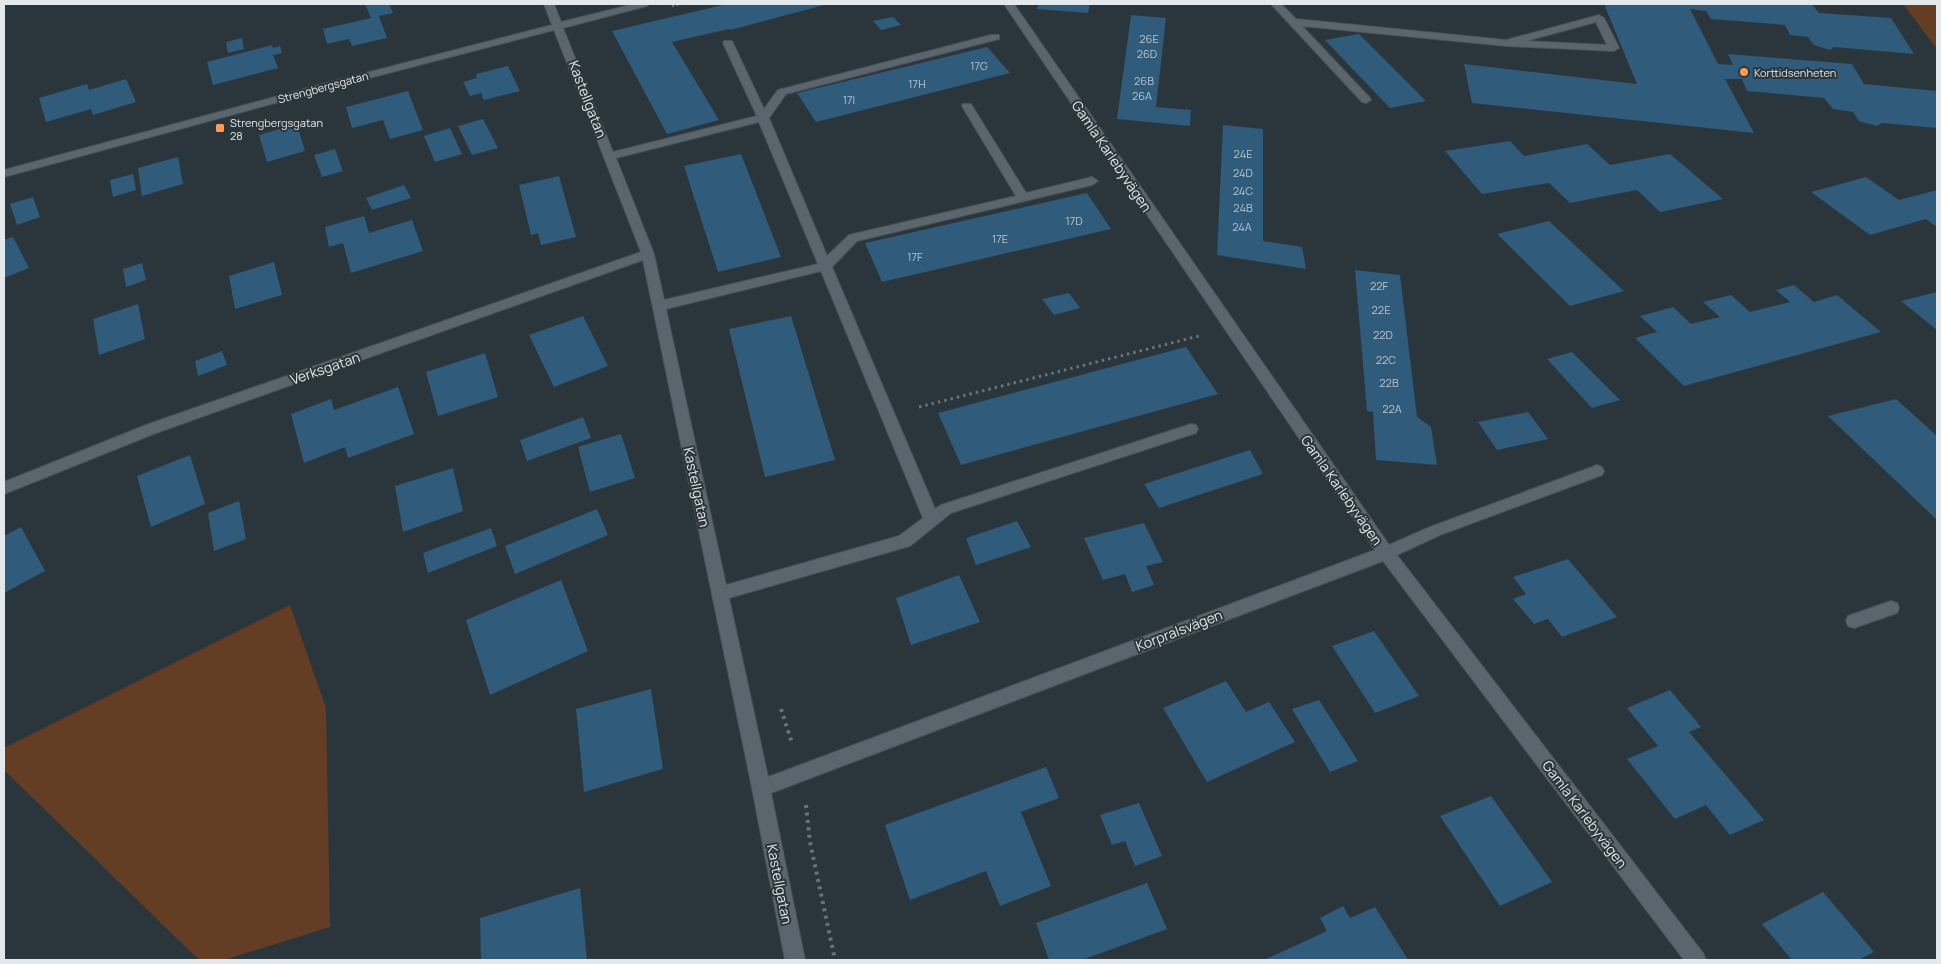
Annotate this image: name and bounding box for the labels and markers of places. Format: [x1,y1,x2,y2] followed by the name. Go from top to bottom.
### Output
[1754,65,1836,80] place label: Korttidsenheten
[1738,66,1750,78] marker: Korttidsenheten
[230,115,323,143] place label: Strengbergsgatan 28
[214,122,226,134] marker: Strengbergsgatan 28

